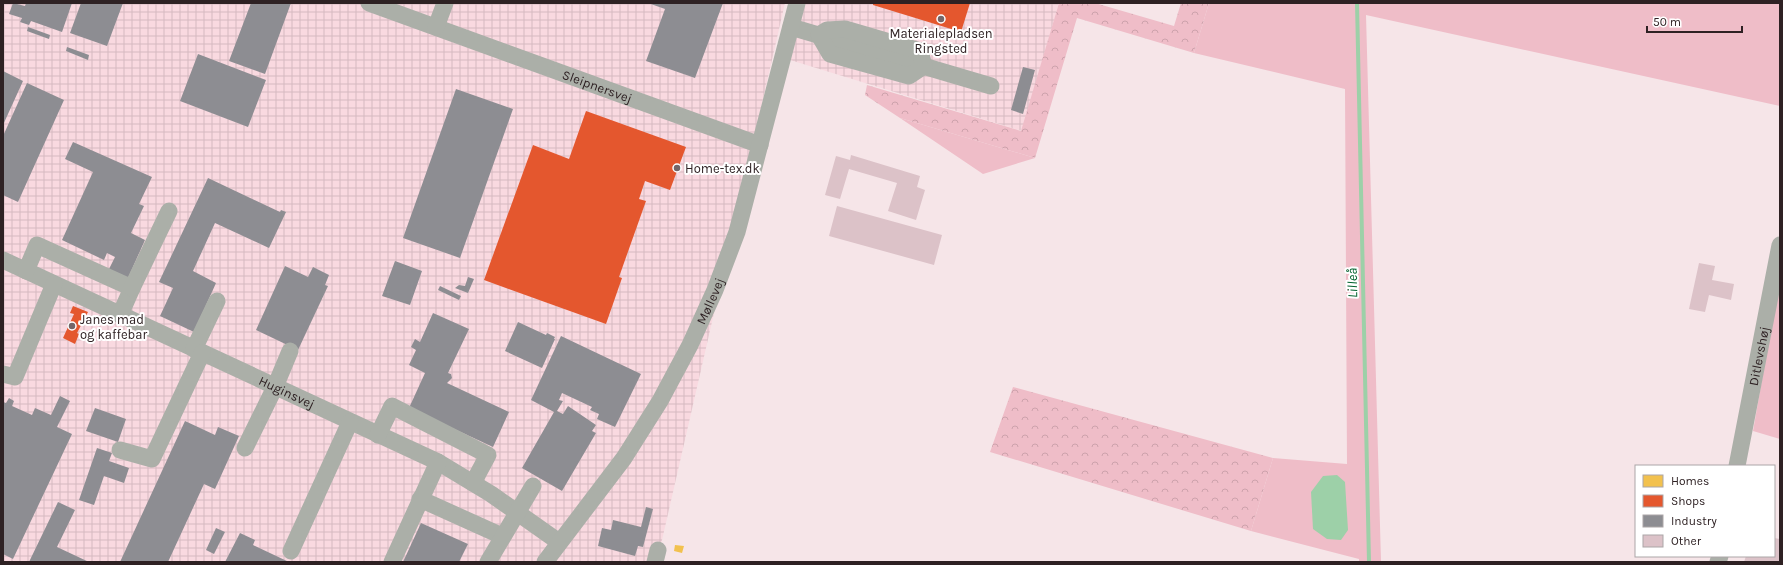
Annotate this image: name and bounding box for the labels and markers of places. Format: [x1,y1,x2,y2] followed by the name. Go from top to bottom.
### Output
[936,14,946,24] marker: Materialepladsen Ringsted
[889,26,993,56] place label: Materialepladsen Ringsted
[685,161,760,176] place label: Home-tex.dk
[672,163,682,173] marker: Home-tex.dk
[80,312,147,342] place label: Janes mad og kaffebar
[67,321,77,331] marker: Janes mad og kaffebar

